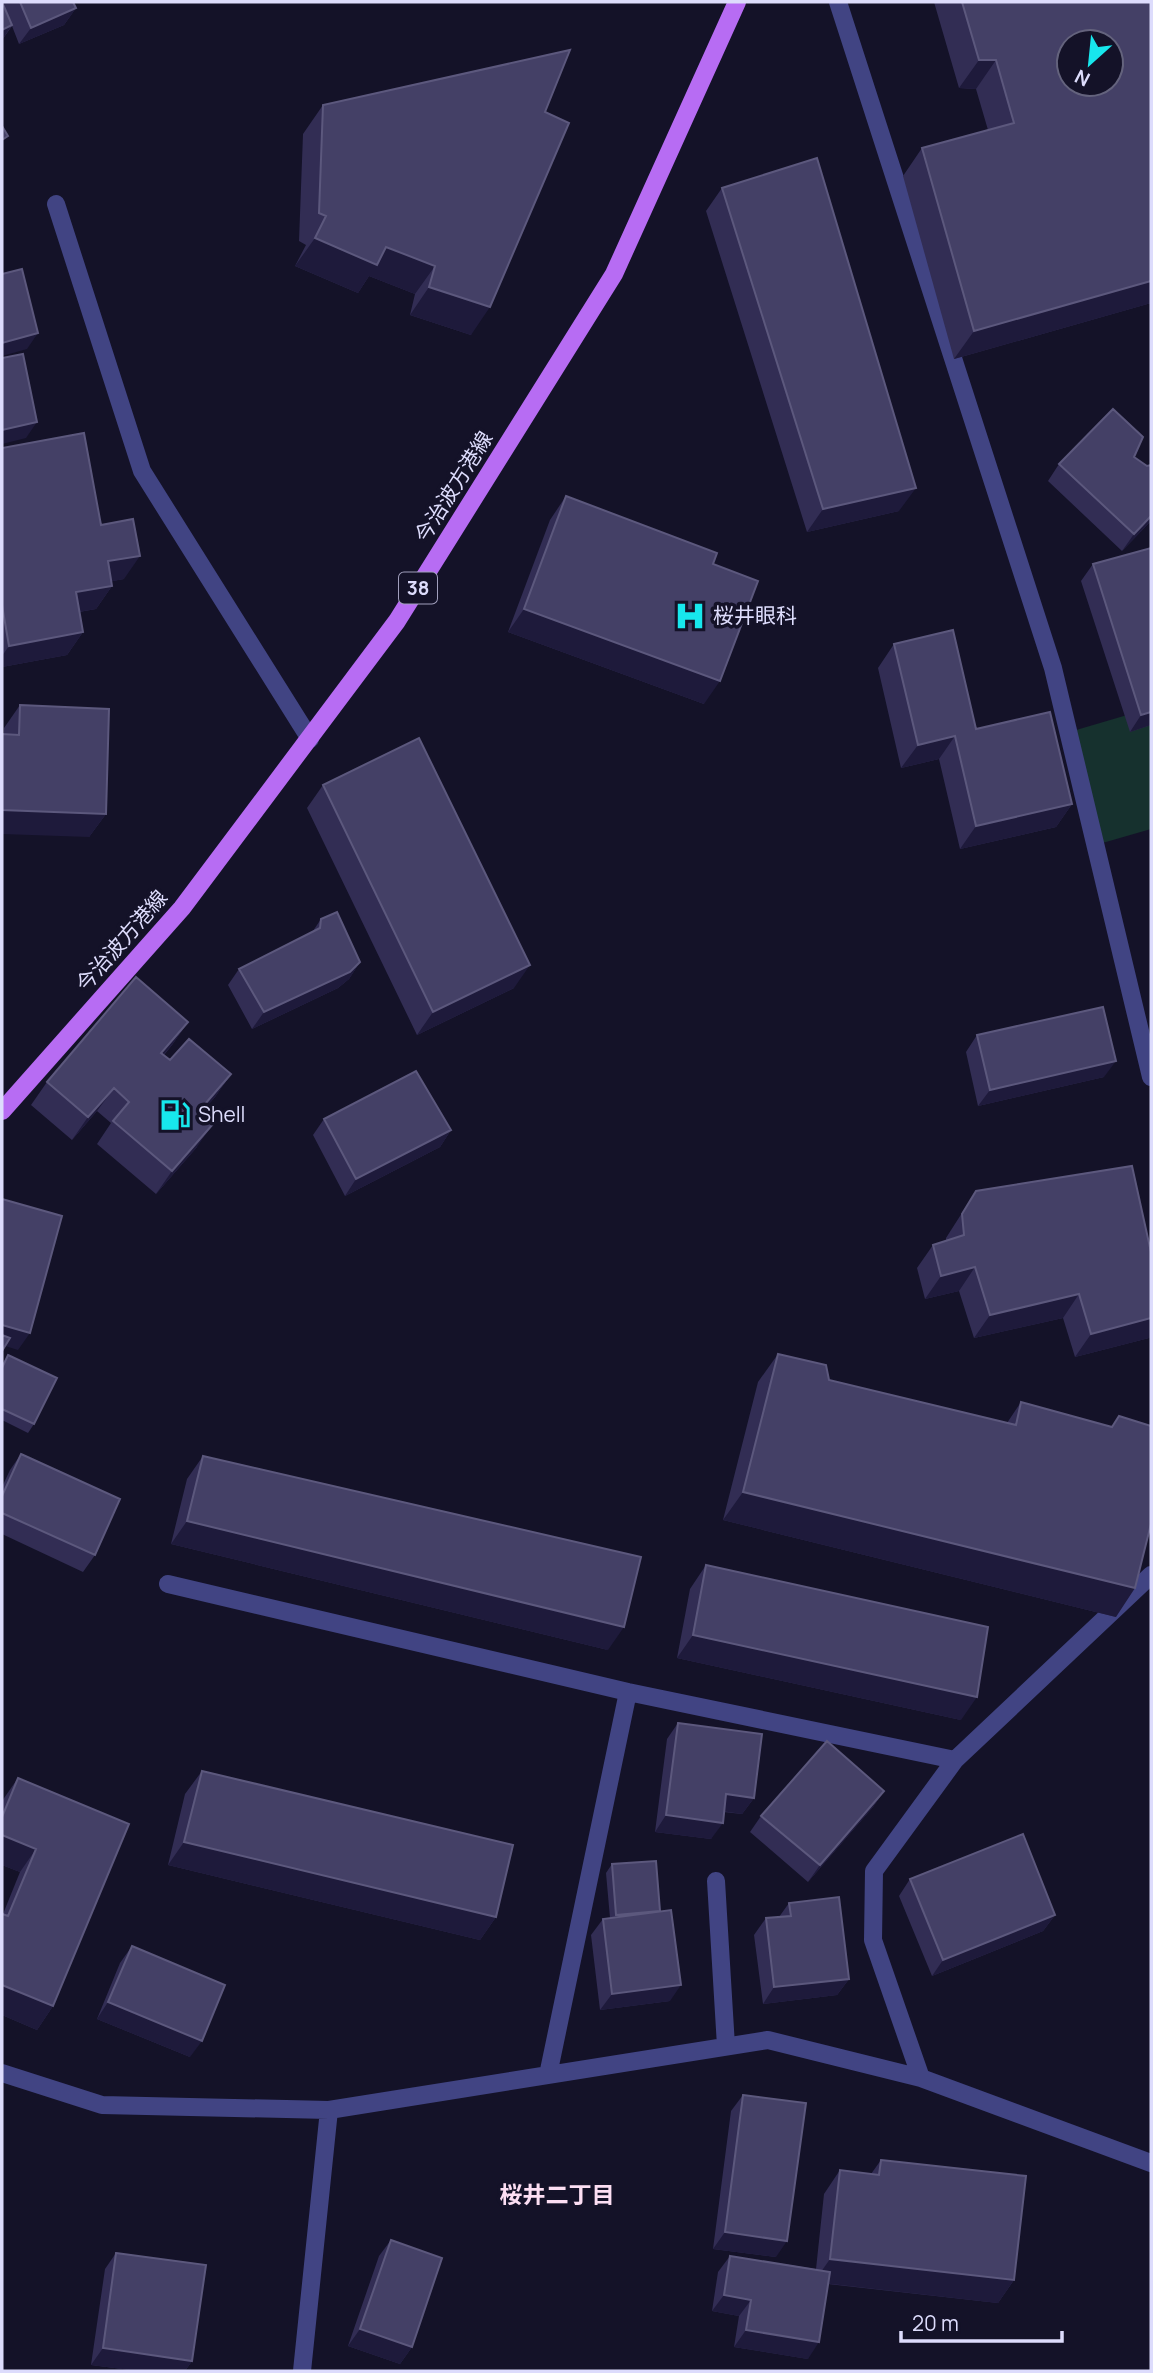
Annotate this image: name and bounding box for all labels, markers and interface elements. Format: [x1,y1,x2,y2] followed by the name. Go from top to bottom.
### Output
[1055,28,1125,98] north arrow
[1070,63,1094,93] text: N
[408,426,498,547] street label: 今治波方港線
[399,572,437,604] road number: 38
[673,599,707,633] hospital icon: 桜井眼科
[713,601,797,629] place label: 桜井眼科
[69,884,173,997] street label: 今治波方港線
[158,1098,192,1132] fuel station icon: Shell
[198,1100,246,1128] place label: Shell
[500,2178,615,2210] district label: 桜井二丁目
[901,2300,1062,2344] scale bar
[912,2309,959,2337] text: 20 m

